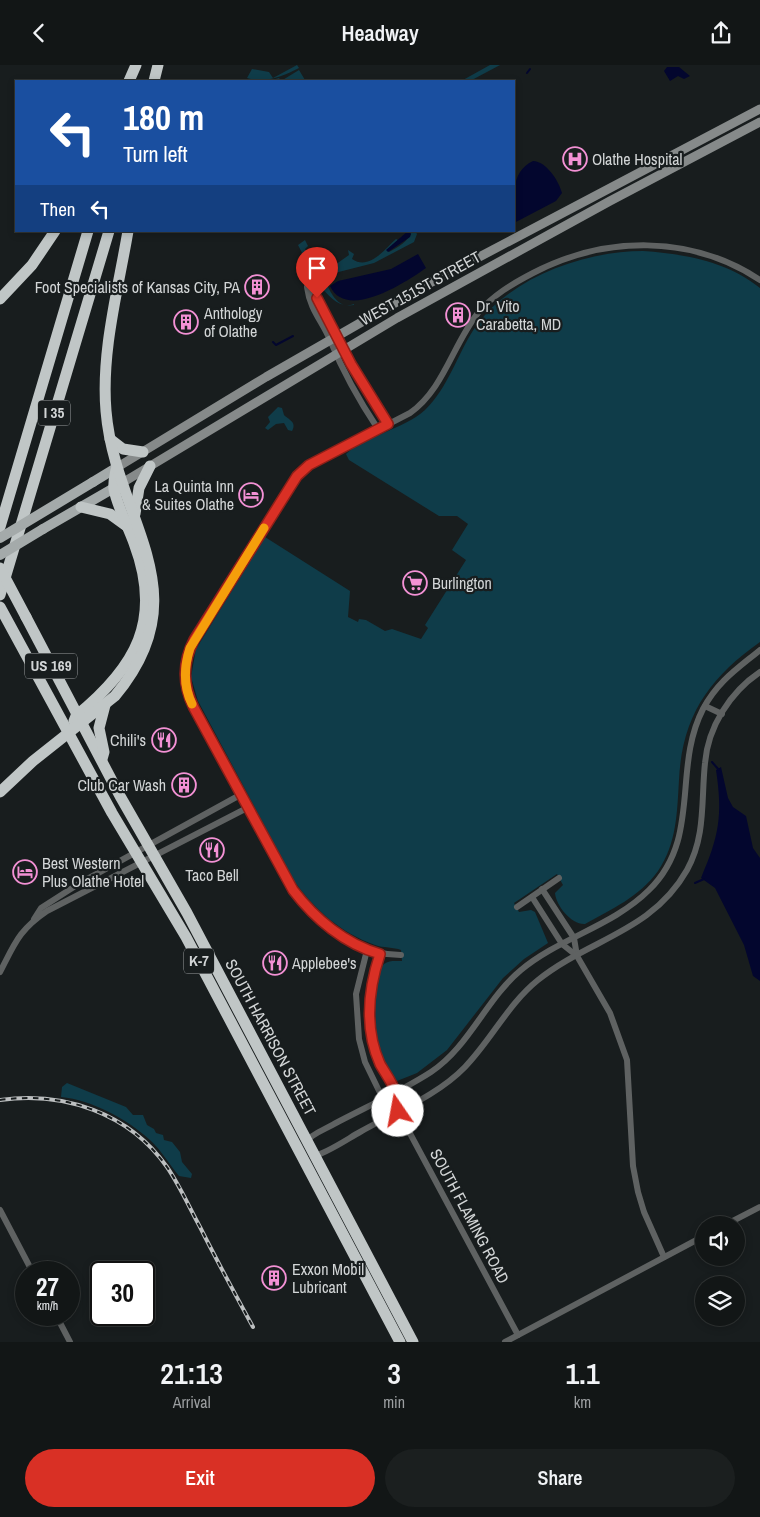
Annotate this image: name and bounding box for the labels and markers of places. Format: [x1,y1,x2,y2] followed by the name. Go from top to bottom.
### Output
[562,146,588,172] hospital icon: Olathe Hospital
[592,148,683,170] place label: Olathe Hospital
[296,247,338,298] pin
[244,274,270,300] building icon: Foot Specialists of Kansas City, PA
[35,276,240,298] place label: Foot Specialists of Kansas City, PA
[476,295,561,335] place label: Dr. Vito Carabetta, MD
[203,302,263,342] place label: Anthology of Olathe
[445,302,471,328] building icon: Dr. Vito Carabetta, MD
[173,309,199,335] building icon: Anthology of Olathe
[142,475,234,515] place label: La Quinta Inn & Suites Olathe
[238,482,264,508] hotel icon: La Quinta Inn & Suites Olathe
[402,570,428,596] supermarket icon: Burlington
[432,572,492,594] place label: Burlington
[151,727,177,753] restaurant icon: Chili's
[110,729,146,751] place label: Chili's
[171,772,197,798] building icon: Club Car Wash
[78,774,166,796] place label: Club Car Wash
[199,837,225,863] restaurant icon: Taco Bell
[42,852,144,892] place label: Best Western Plus Olathe Hotel
[12,859,38,885] hotel icon: Best Western Plus Olathe Hotel
[185,864,239,886] place label: Taco Bell
[262,950,288,976] restaurant icon: Applebee's
[291,952,357,974] place label: Applebee's
[292,1258,364,1298] place label: Exxon Mobil Lubricant
[261,1265,287,1291] building icon: Exxon Mobil Lubricant

